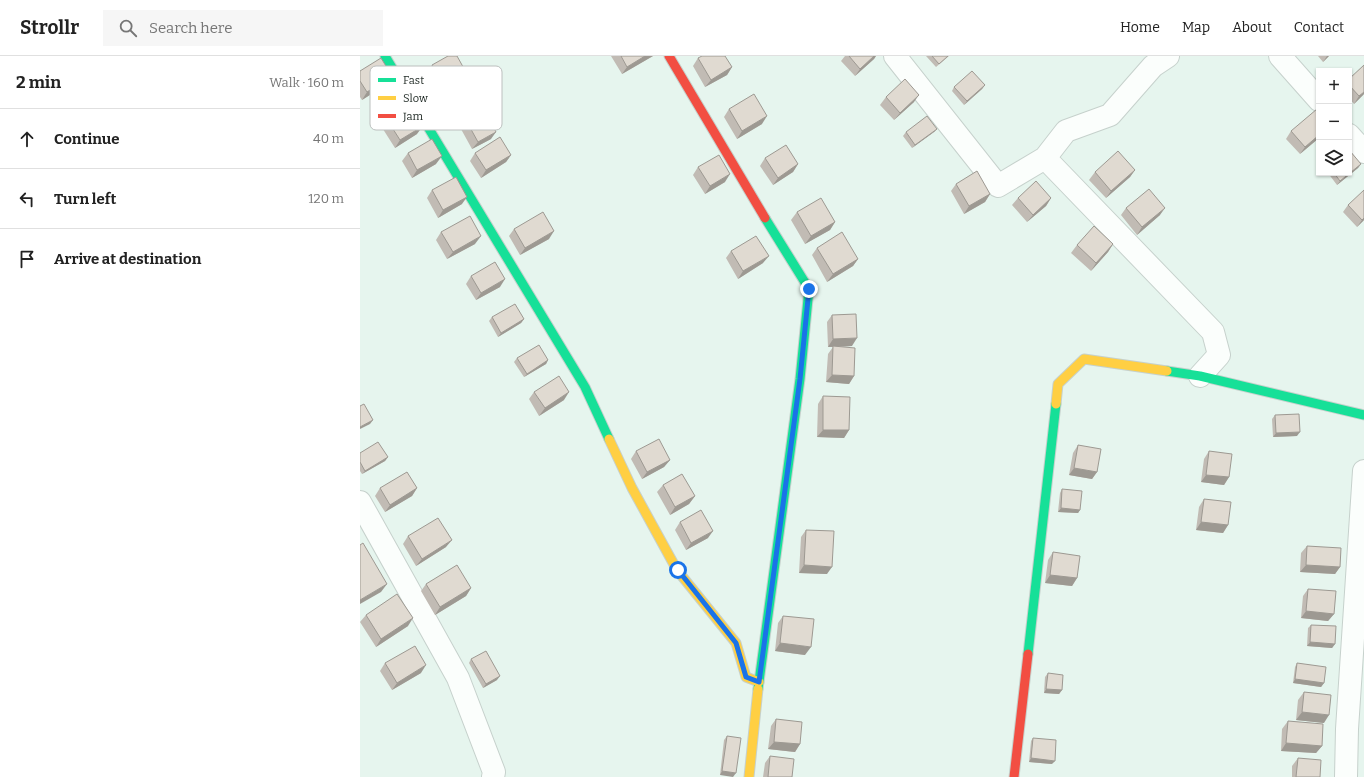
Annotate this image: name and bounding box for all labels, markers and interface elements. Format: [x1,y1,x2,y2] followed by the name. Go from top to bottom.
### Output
[103,10,383,46] search box
[20,16,79,39] text: Strollr
[117,17,139,39] icon: search
[149,19,232,37] text: Search here
[1120,19,1160,36] text: Home
[1182,19,1210,36] text: Map
[1232,19,1272,36] text: About
[1294,19,1344,36] text: Contact
[370,66,502,130] legend
[1316,68,1352,176] map controls
[1316,68,1352,104] button: +
[16,72,61,93] text: 2 min
[403,74,424,87] text: Fast
[269,75,344,90] text: Walk · 160 m
[403,92,428,105] text: Slow
[1316,104,1352,140] button: −
[402,110,423,123] text: Jam
[16,128,38,150] icon: ahead
[54,130,120,148] text: Continue
[313,131,344,146] text: 40 m
[1316,140,1352,176] button: layers
[16,188,38,210] icon: left
[54,190,116,208] text: Turn left
[308,191,344,206] text: 120 m
[16,248,38,270] icon: arrive
[54,250,201,268] text: Arrive at destination
[800,280,818,298] route end
[669,561,687,579] route start

